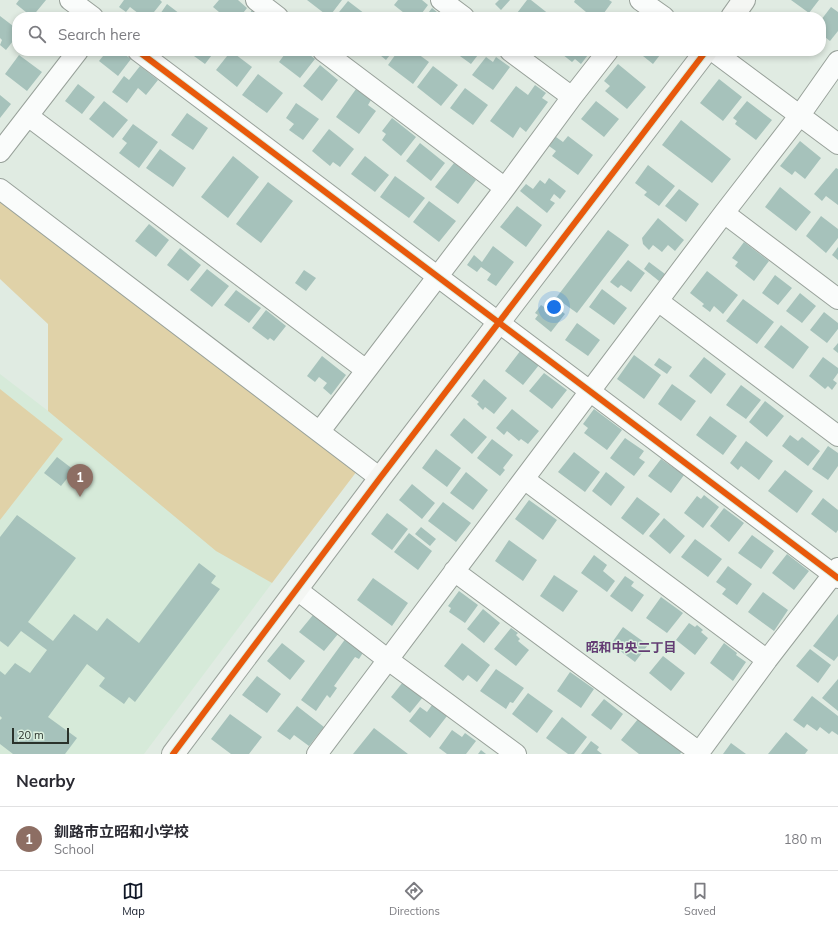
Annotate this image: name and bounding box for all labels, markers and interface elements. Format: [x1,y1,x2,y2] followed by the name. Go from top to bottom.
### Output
[12,12,826,56] search box
[26,23,48,45] icon: search
[58,25,140,44] text: Search here
[544,297,564,317] your location
[67,464,93,497] pin: 1
[585,639,677,655] district label: 昭和中央二丁目
[12,726,69,745] scale bar
[18,728,44,742] text: 20 m
[16,770,75,791] text: Nearby
[54,822,189,841] text: 釧路市立昭和小学校
[25,831,33,847] text: 1
[784,831,822,847] text: 180 m
[54,841,94,857] text: School
[122,880,145,918] tab: Map
[389,880,440,918] tab: Directions
[684,880,716,918] tab: Saved

